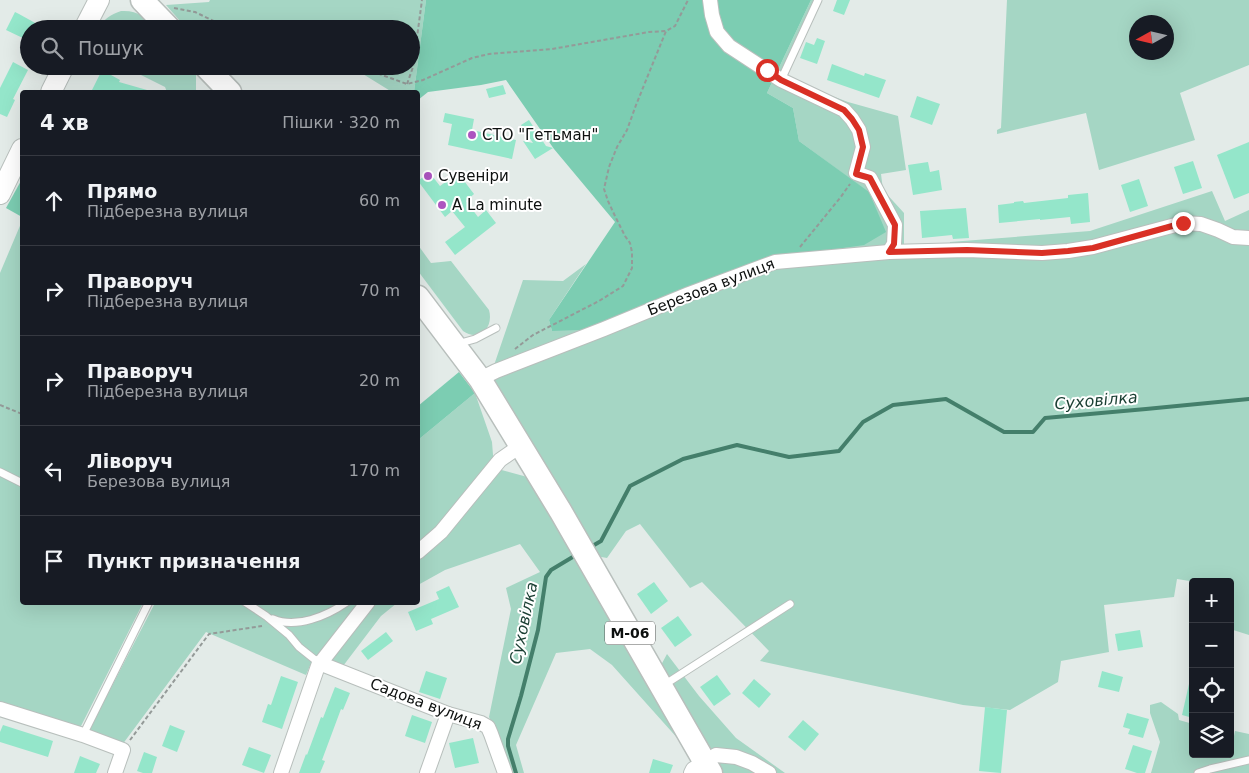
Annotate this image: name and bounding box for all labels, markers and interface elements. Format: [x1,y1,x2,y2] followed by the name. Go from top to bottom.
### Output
[1129,15,1174,60] north arrow
[20,20,420,75] search box
[38,34,66,62] icon: search
[78,37,144,59] text: Пошук
[756,59,779,82] route start
[40,111,89,135] text: 4 хв
[282,113,400,132] text: Пішки · 320 m
[482,126,598,144] place label: СТО "Гетьман"
[466,129,478,141] marker: СТО "Гетьман"
[438,167,509,185] place label: Сувеніри
[422,170,434,182] marker: Сувеніри
[87,180,157,202] text: Прямо
[40,187,68,215] icon: ahead
[359,191,400,210] text: 60 m
[452,196,542,214] place label: A La minute
[436,199,448,211] marker: A La minute
[87,202,248,221] text: Підберезна вулиця
[1172,212,1195,235] route end
[645,254,777,320] street label: Березова вулиця
[87,270,193,292] text: Праворуч
[40,277,68,305] icon: right
[359,281,400,300] text: 70 m
[87,292,248,311] text: Підберезна вулиця
[87,360,193,382] text: Праворуч
[40,367,68,395] icon: right
[359,371,400,390] text: 20 m
[87,382,248,401] text: Підберезна вулиця
[1054,387,1138,414] water label: Суховілка
[87,450,173,472] text: Ліворуч
[40,457,68,485] icon: left
[349,461,400,480] text: 170 m
[87,472,230,491] text: Березова вулиця
[40,547,68,575] icon: arrive
[87,550,300,572] text: Пункт призначення
[1189,578,1234,758] map controls
[1189,578,1234,623] button: +
[506,580,541,666] water label: Суховілка
[605,622,655,644] road number: М-06
[1189,623,1234,668] button: −
[1189,668,1234,713] button: locate
[368,674,484,734] street label: Садова вулиця
[1189,713,1234,758] button: layers

